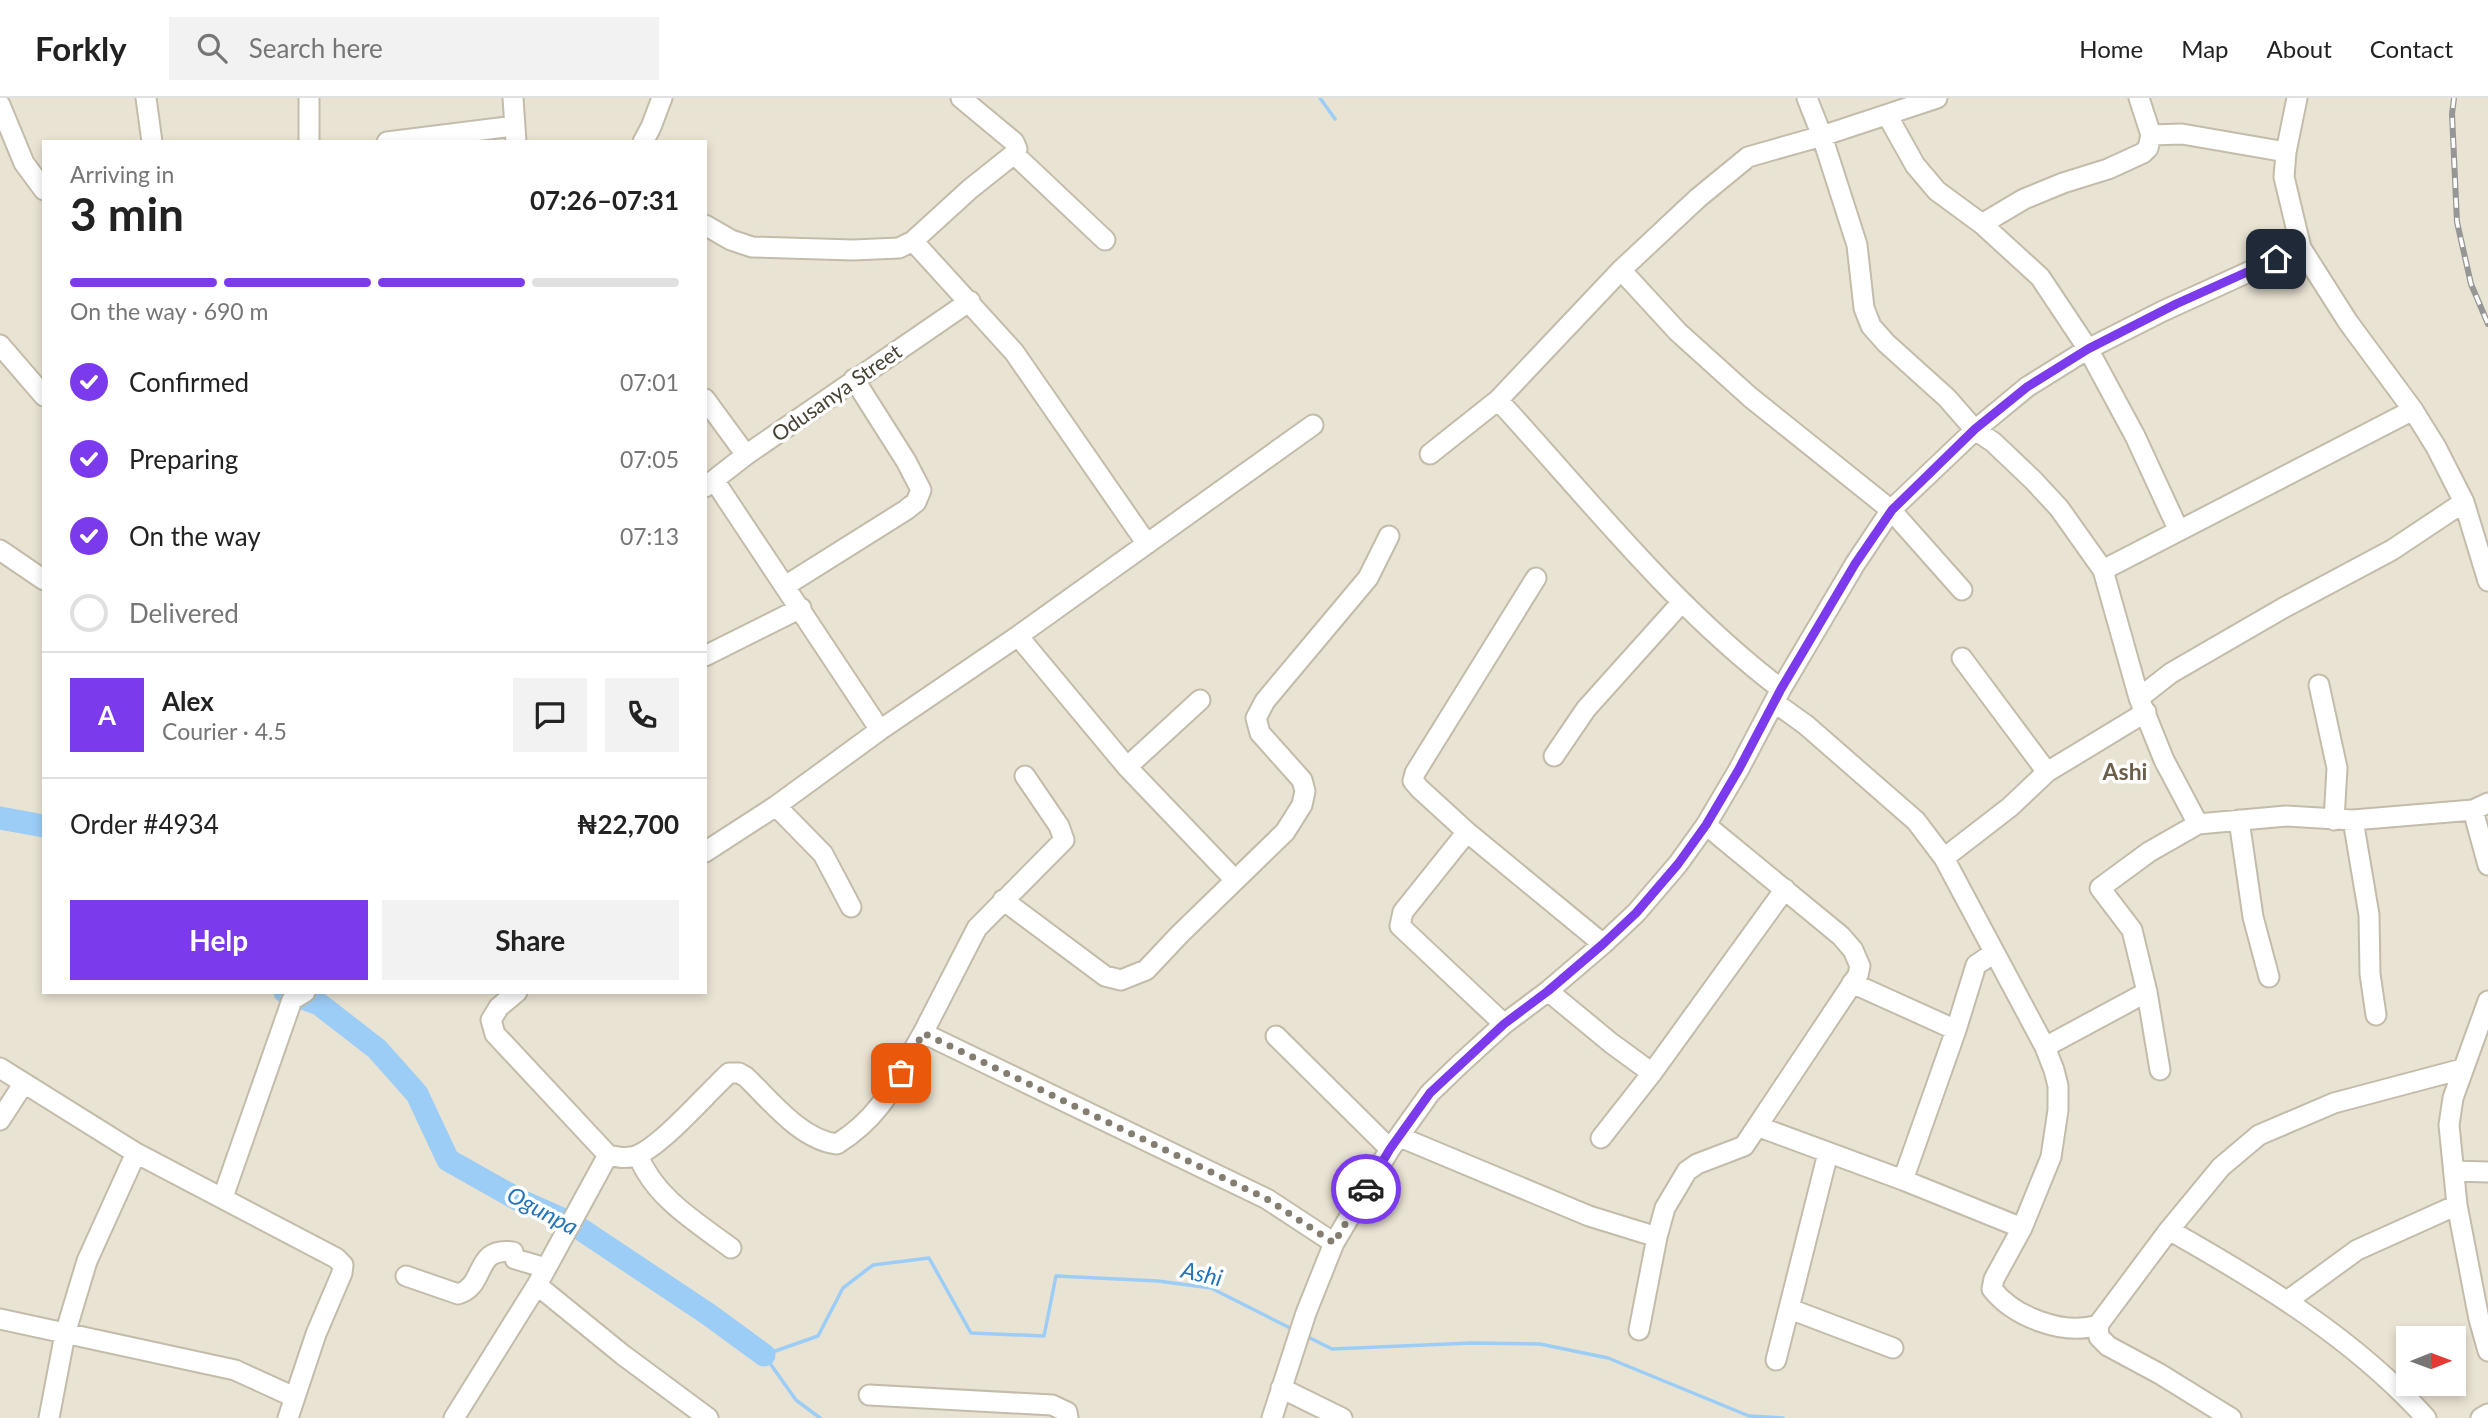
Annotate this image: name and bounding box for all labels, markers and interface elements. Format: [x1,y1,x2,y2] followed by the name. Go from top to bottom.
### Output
[169,17,659,80] search box
[35,28,127,68] text: Forkly
[193,29,231,67] icon: search
[249,32,383,64] text: Search here
[2079,34,2143,63] text: Home
[2181,34,2229,63] text: Map
[2267,34,2332,63] text: About
[2370,34,2453,63] text: Contact
[70,160,174,188] text: Arriving in
[530,184,679,216] text: 07:26–07:31
[70,186,184,241] text: 3 min
[2246,229,2306,289] pin
[2257,240,2295,278] icon: home
[70,297,269,325] text: On the way · 690 m
[766,338,906,446] street label: Odusanya Street
[70,363,108,401] icon: check
[129,366,249,398] text: Confirmed
[620,368,679,396] text: 07:01
[70,440,108,478] icon: check
[129,443,238,475] text: Preparing
[620,445,679,473] text: 07:05
[70,517,108,555] icon: check
[129,520,261,552] text: On the way
[620,522,679,550] text: 07:13
[129,597,239,629] text: Delivered
[513,678,587,752] button: chat
[605,678,679,752] button: phone
[162,685,214,717] text: Alex
[98,699,116,731] text: A
[162,717,287,745] text: Courier · 4.5
[2102,757,2147,785] district label: Ashi
[70,808,219,840] text: Order #4934
[577,808,679,840] text: ₦22,700
[70,900,368,980] button: Help
[382,900,679,980] button: Share
[871,1043,931,1103] pin
[882,1054,920,1092] icon: bag
[1331,1154,1401,1224] courier
[1347,1170,1385,1208] icon: car
[503,1180,583,1240] water label: Ogunpa
[1178,1255,1225,1291] water label: Ashi
[2396,1326,2466,1396] north arrow
[2396,1326,2466,1396] map controls

